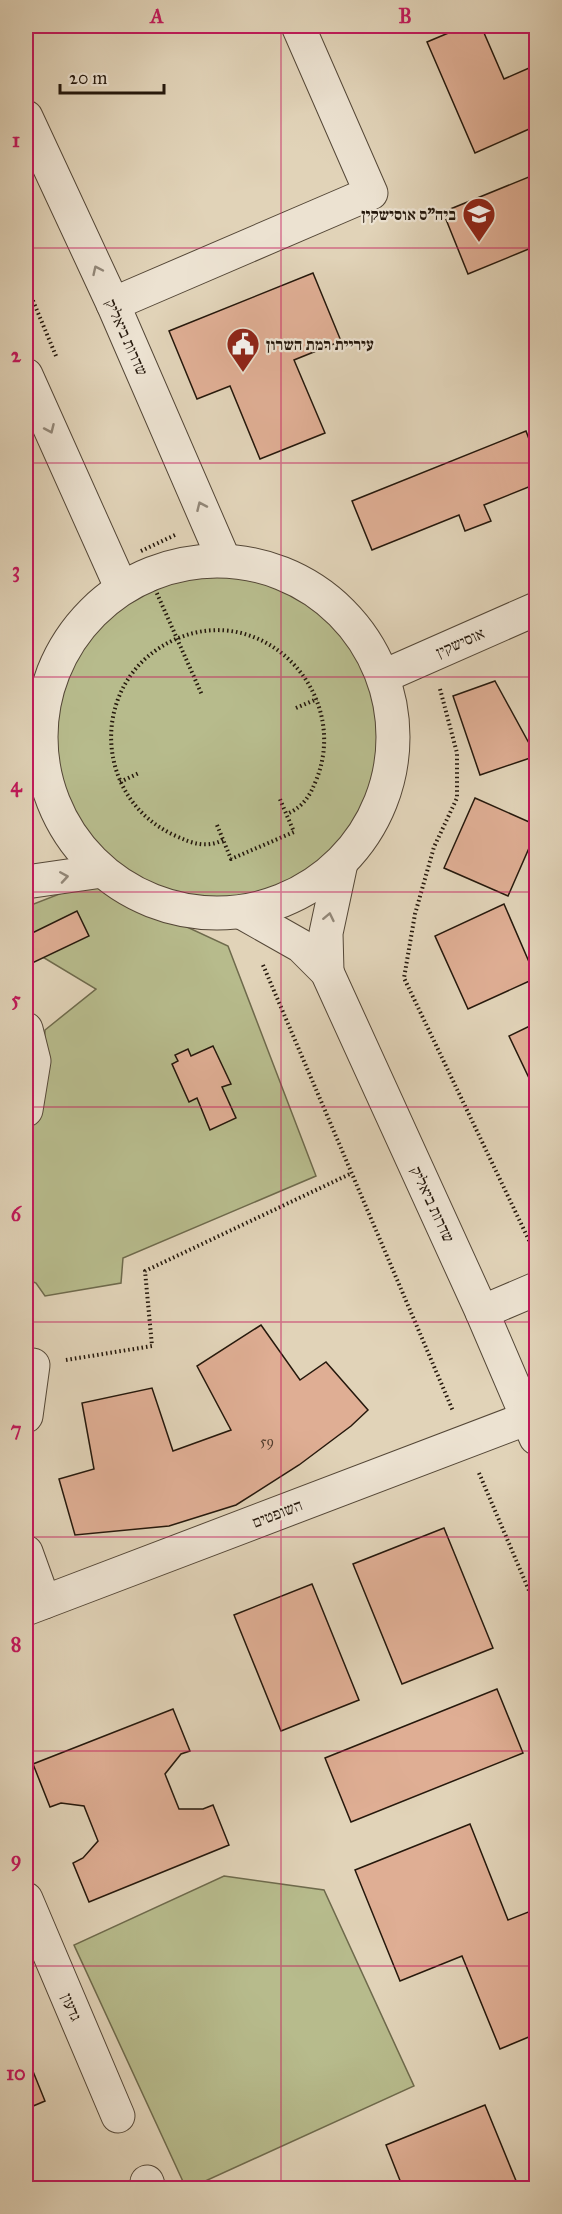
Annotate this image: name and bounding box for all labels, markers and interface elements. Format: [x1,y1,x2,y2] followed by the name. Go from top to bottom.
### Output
[148,4,164,28] text: A
[398,4,412,28] text: B
[60,57,164,95] scale bar
[69,67,107,89] text: 20 m
[12,128,20,152] text: 1
[461,196,497,243] school or university icon: ביה"ס אוסישקין
[361,205,456,224] place label: ביה"ס אוסישקין
[93,266,105,277] one-way arrow
[101,296,152,379] street label: שדרות ביאליק
[225,326,261,373] public building icon: עיריית רמת השרון
[266,335,374,354] place label: עיריית רמת השרון
[11,343,22,367] text: 2
[42,422,54,433] one-way arrow
[196,502,208,513] one-way arrow
[12,558,20,583] text: 3
[433,623,487,662] street label: אוסישקין
[10,773,22,798] text: 4
[59,871,68,883] one-way arrow
[322,912,335,922] one-way arrow
[11,987,21,1011] text: 5
[407,1163,459,1246] street label: שדרות ביאליק
[11,1202,23,1226] text: 6
[11,1417,22,1441] text: 7
[260,1433,274,1450] house number: 59
[249,1495,305,1532] street label: השופטים
[11,1632,21,1656] text: 8
[11,1847,21,1872] text: 9
[57,1990,86,2024] street label: גדעון
[6,2061,26,2085] text: 10

